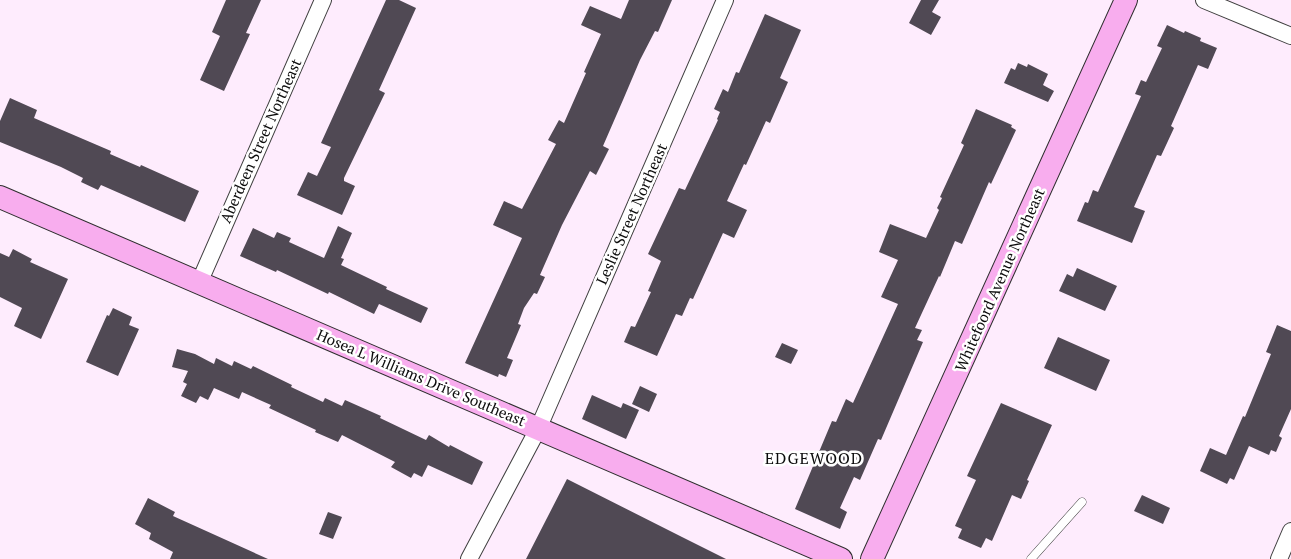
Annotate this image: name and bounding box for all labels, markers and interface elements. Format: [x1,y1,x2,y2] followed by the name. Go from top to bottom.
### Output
[215,55,306,226] street label: Aberdeen Street Northeast
[591,139,671,287] street label: Leslie Street Northeast
[950,184,1049,374] street label: Whitefoord Avenue Northeast
[314,324,529,430] street label: Hosea L Williams Drive Southeast
[765,447,863,469] district label: EDGEWOOD

